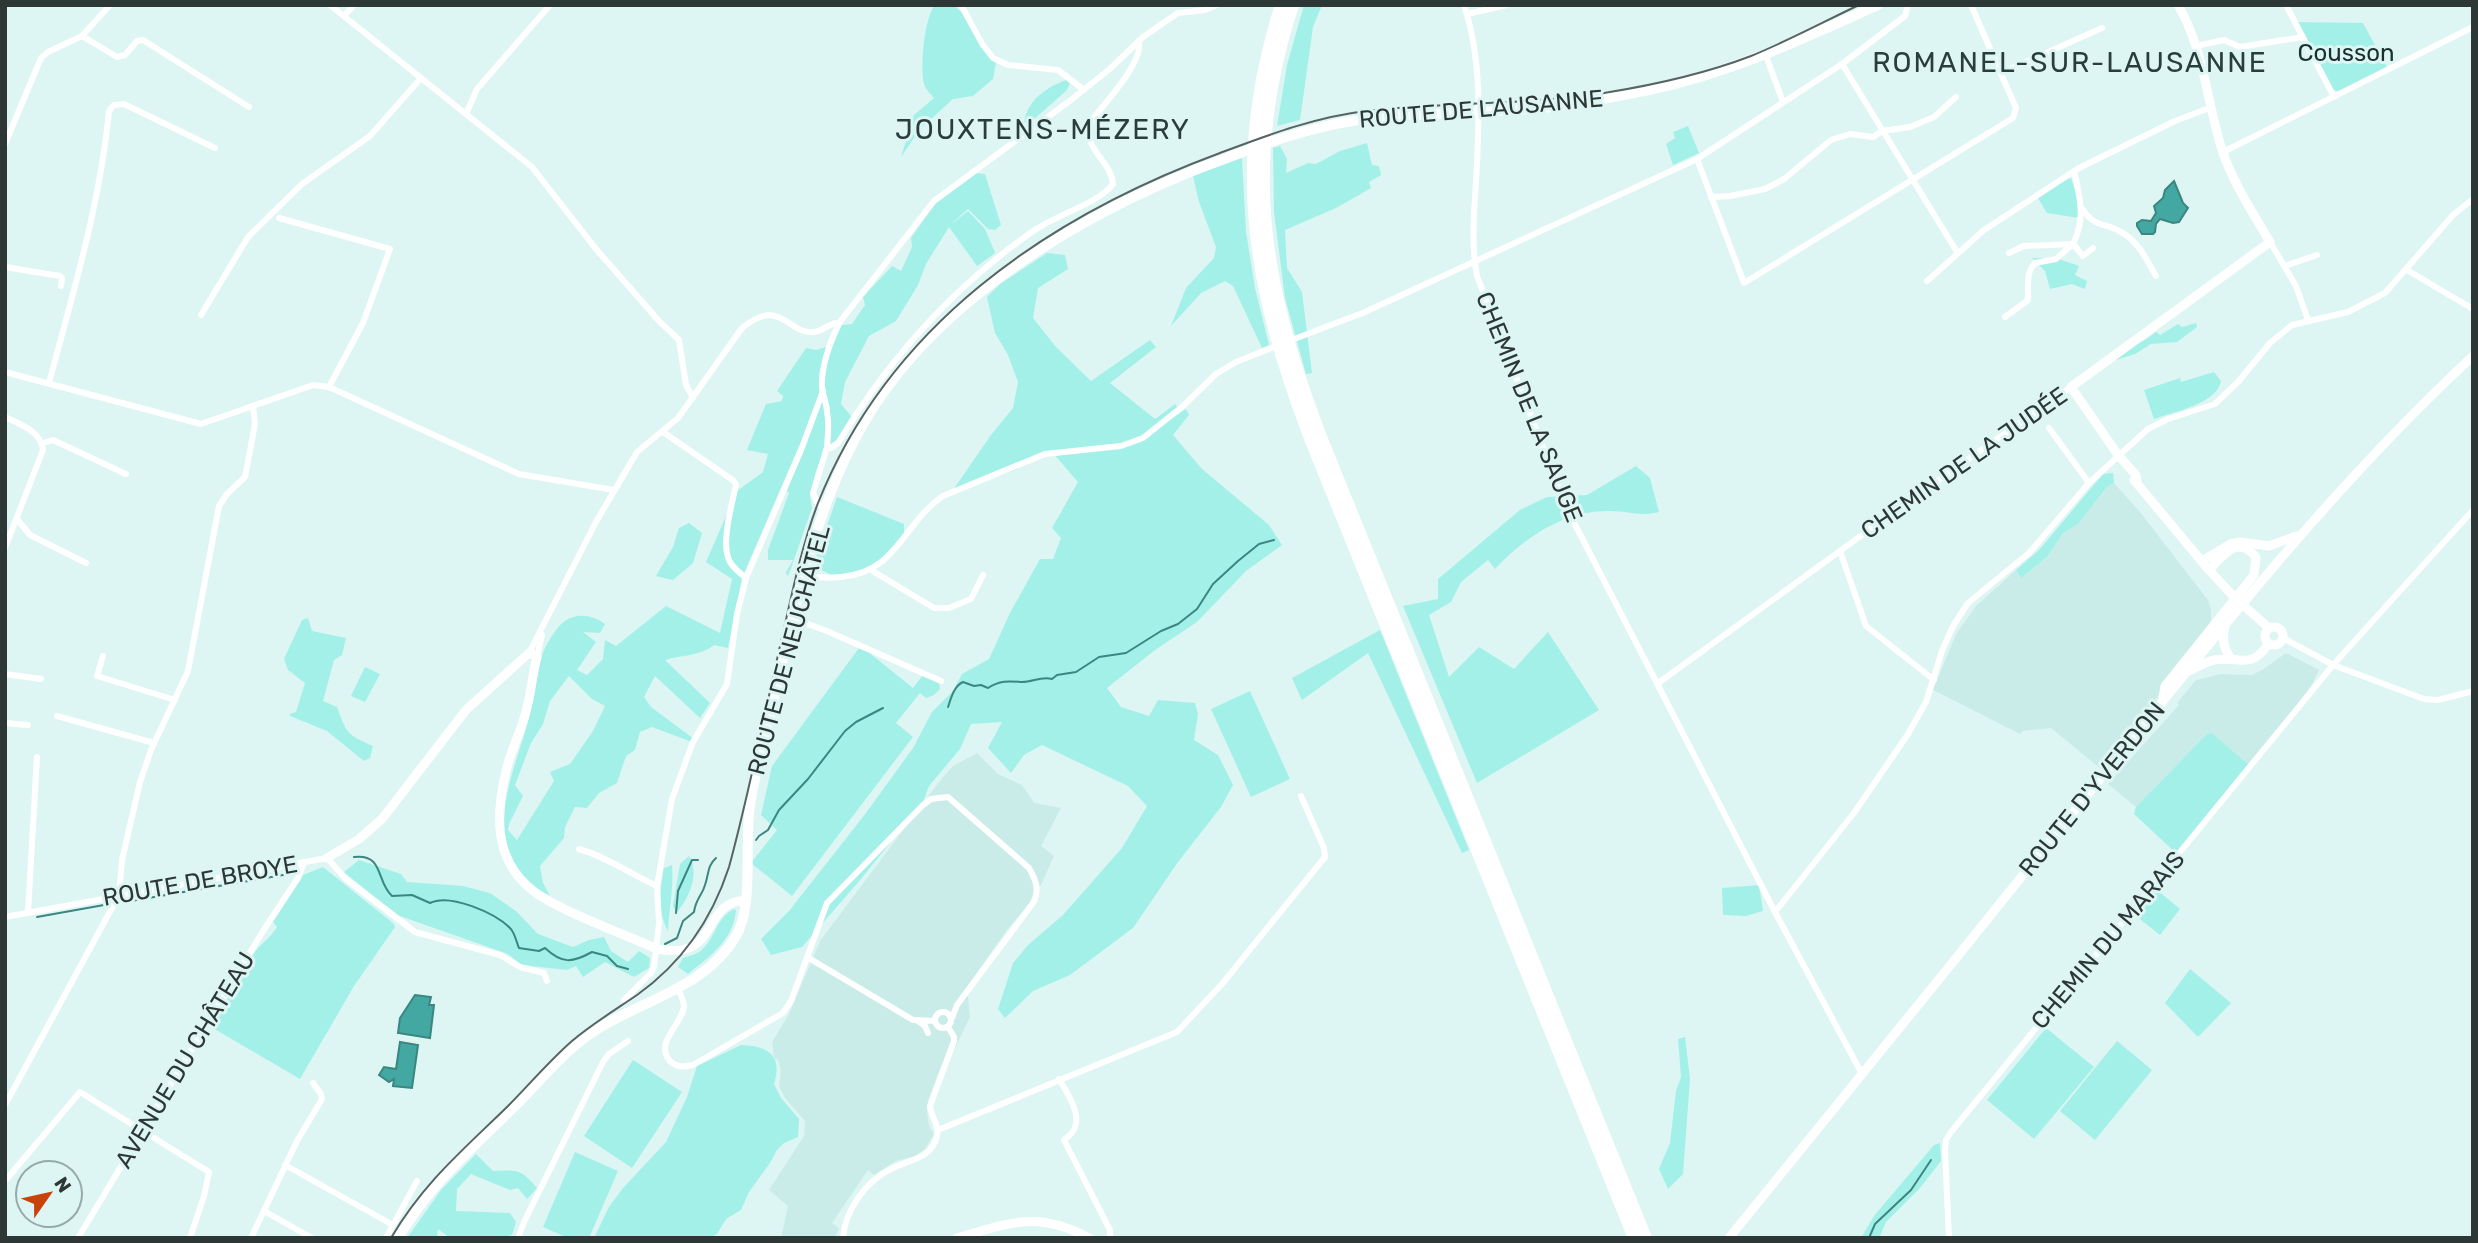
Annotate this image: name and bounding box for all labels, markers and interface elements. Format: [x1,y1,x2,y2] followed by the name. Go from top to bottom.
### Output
[2297,39,2395,67] park label: Cousson
[1872,46,2268,79] district label: ROMANEL-SUR-LAUSANNE
[1358,84,1604,134] street label: ROUTE DE LAUSANNE
[895,113,1191,146] district label: JOUXTENS-MÉZERY
[1470,288,1588,526] street label: CHEMIN DE LA SAUGE
[1856,381,2072,545] street label: CHEMIN DE LA JUDÉE
[742,522,836,778] street label: ROUTE DE NEUCHÂTEL
[2013,696,2171,882] street label: ROUTE D'YVERDON
[2025,845,2191,1035] street label: CHEMIN DU MARAIS
[100,850,300,912] street label: ROUTE DE BROYE
[109,947,261,1173] street label: AVENUE DU CHÂTEAU
[14,1159,84,1229] north arrow
[49,1173,76,1197] text: N

